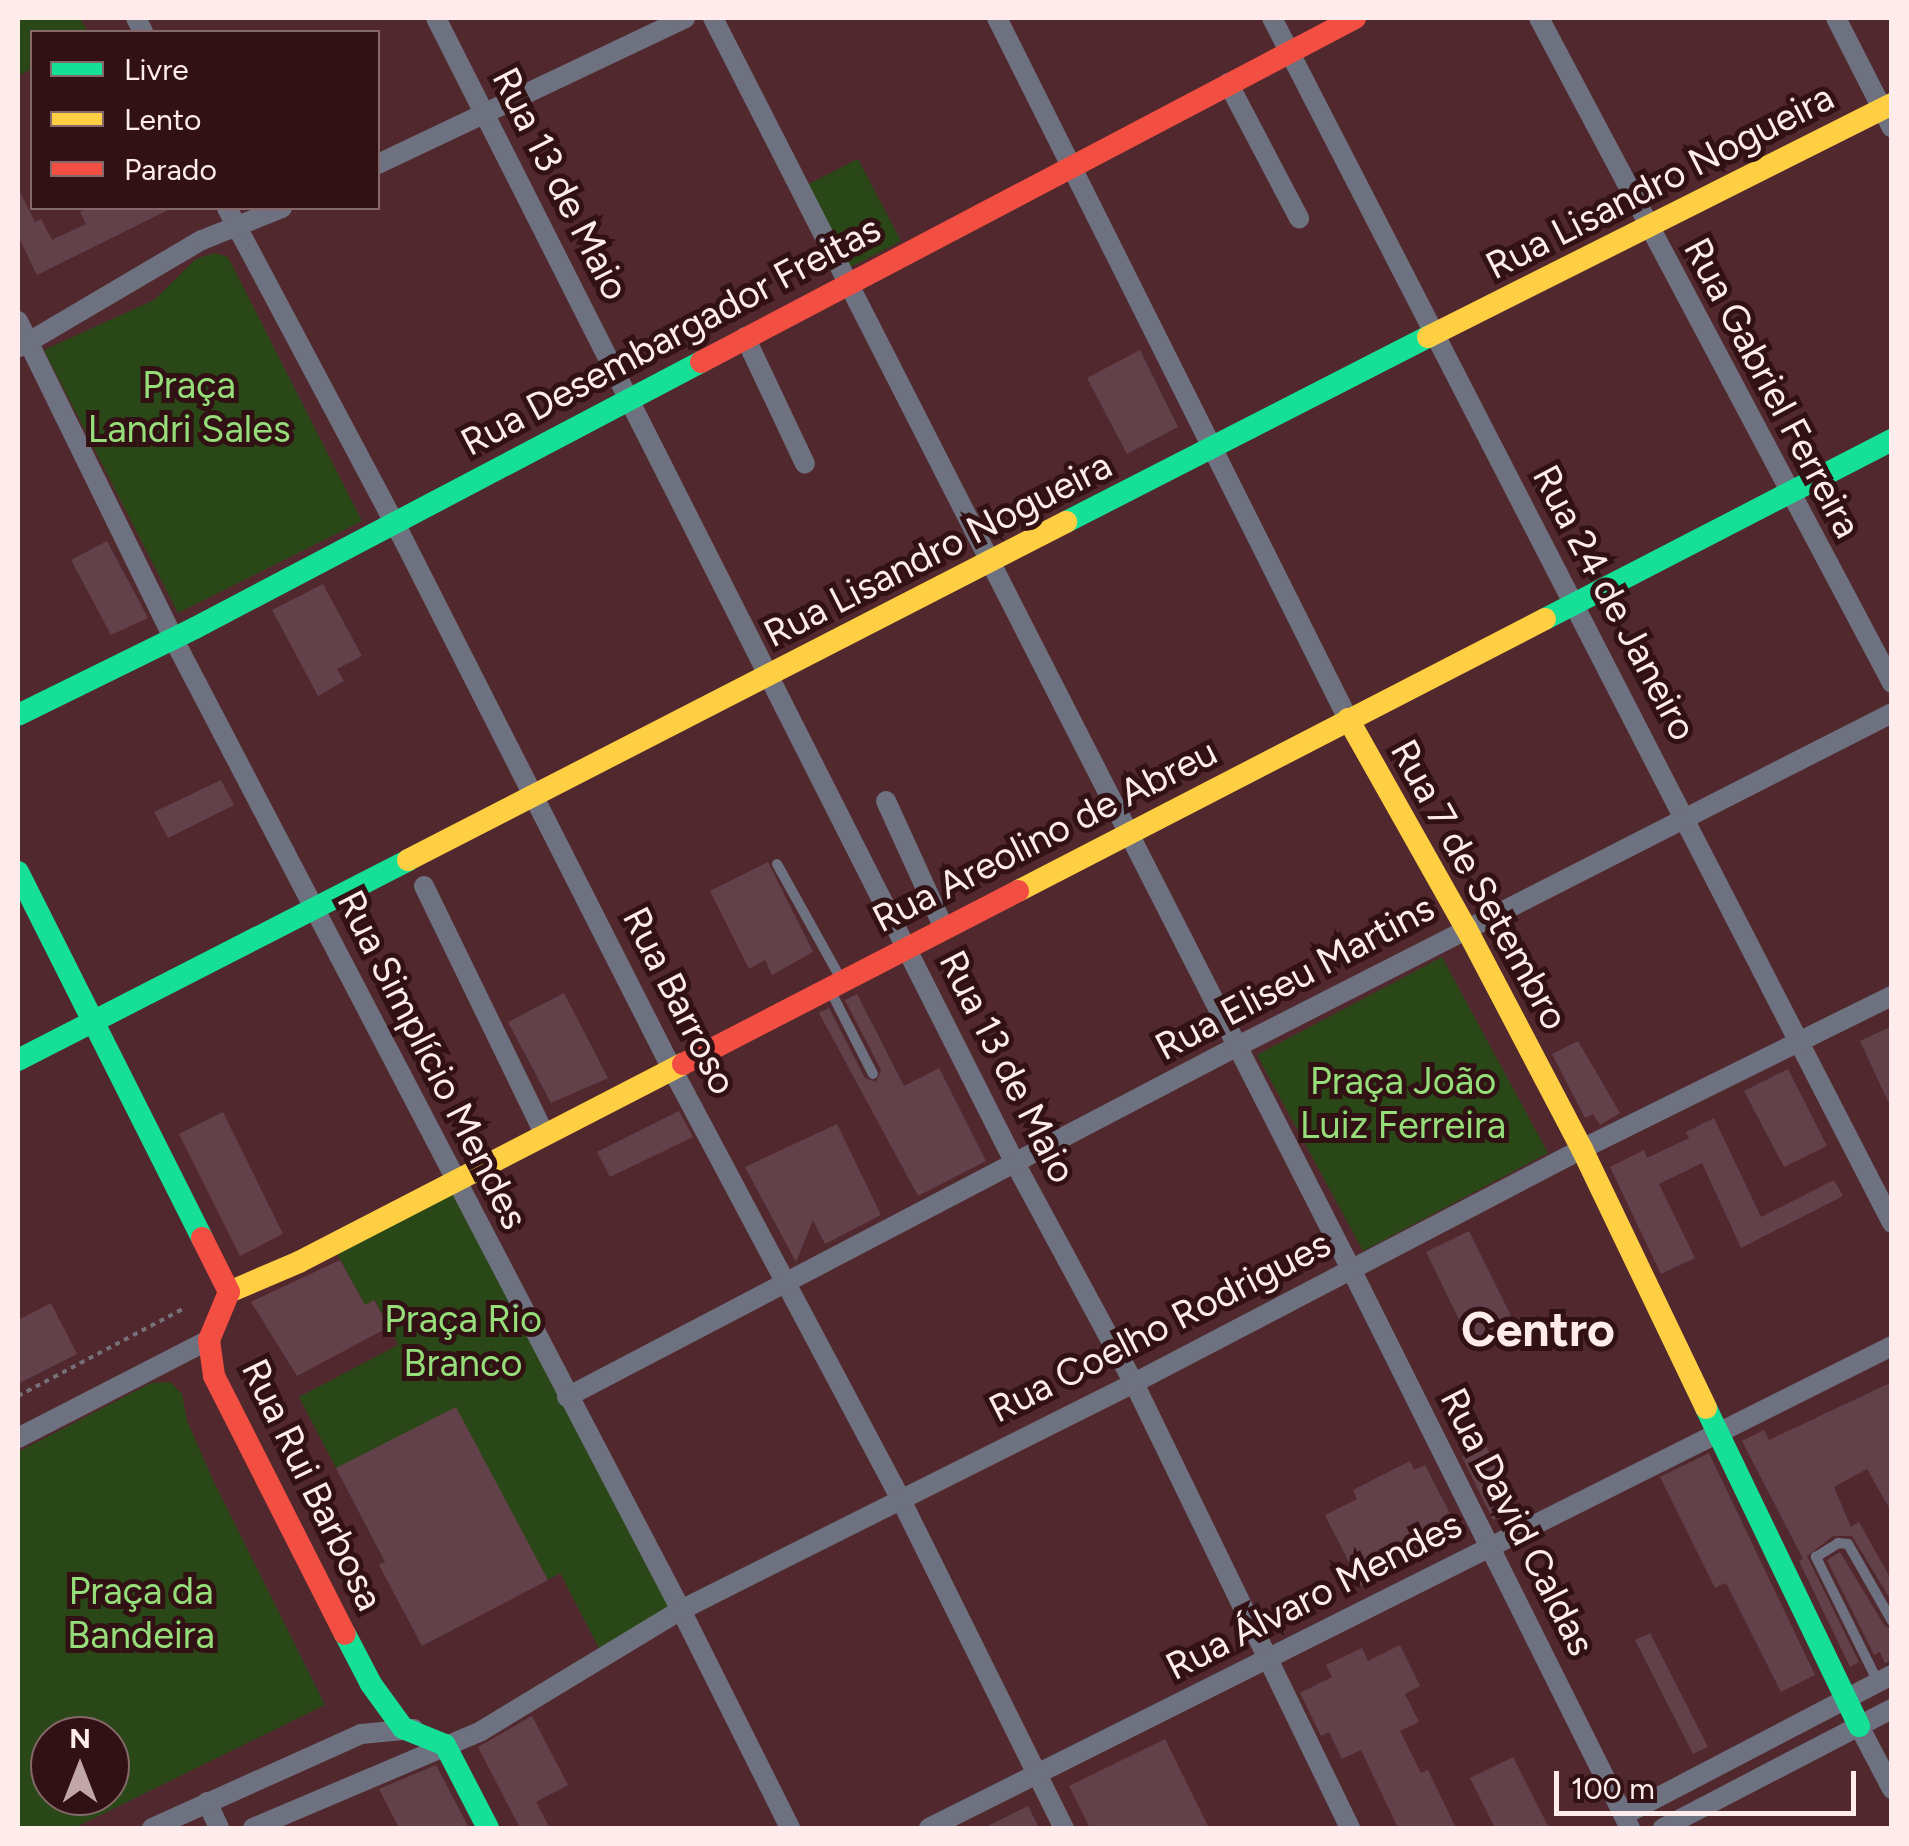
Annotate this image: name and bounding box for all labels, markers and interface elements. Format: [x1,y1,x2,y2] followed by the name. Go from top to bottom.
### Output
[30,30,380,210] legend
[124,51,189,88] text: Livre
[482,60,638,308] street label: Rua 13 de Maio
[1479,75,1841,289] street label: Rua Lisandro Nogueira
[124,101,201,138] text: Lento
[124,151,217,188] text: Parado
[454,206,888,466] street label: Rua Desembargador Freitas
[1674,230,1870,546] street label: Rua Gabriel Ferreira
[87,363,291,452] park label: Praça Landri Sales
[757,443,1119,657] street label: Rua Lisandro Nogueira
[1522,458,1706,748] street label: Rua 24 de Janeiro
[865,729,1225,943] street label: Rua Areolino de Abreu
[1380,732,1578,1038] street label: Rua 7 de Setembro
[327,883,537,1237] street label: Rua Simplício Mendes
[1148,885,1442,1071] street label: Rua Eliseu Martins
[612,900,746,1102] street label: Rua Barroso
[929,943,1085,1191] street label: Rua 13 de Maio
[1300,1059,1506,1148] park label: Praça João Luiz Ferreira
[982,1221,1338,1433] street label: Rua Coelho Rodrigues
[384,1297,542,1386] park label: Praça Rio Branco
[1461,1301,1615,1359] district label: Centro
[231,1352,393,1618] street label: Rua Rui Barbosa
[1430,1381,1604,1663] street label: Rua David Caldas
[1159,1502,1469,1690] street label: Rua Álvaro Mendes
[67,1569,215,1658] park label: Praça da Bandeira
[30,1716,130,1816] north arrow
[69,1721,91,1755] text: N
[1559,1751,1862,1813] scale bar
[1571,1770,1655,1807] text: 100 m

